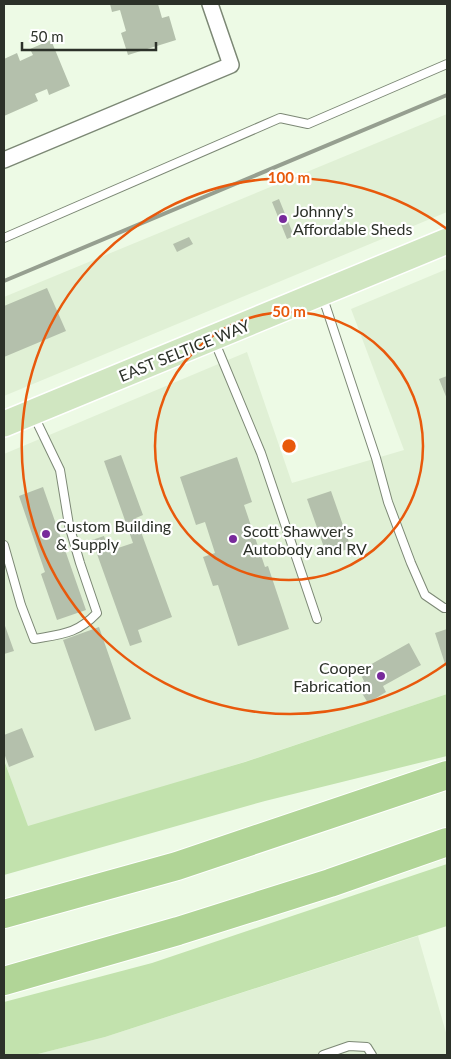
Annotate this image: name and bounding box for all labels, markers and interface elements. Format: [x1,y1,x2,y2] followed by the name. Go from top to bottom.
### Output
[22,20,156,52] scale bar
[30,27,64,45] text: 50 m
[268,168,310,186] text: 100 m
[293,201,413,238] place label: Johnny's Affordable Sheds
[277,213,289,225] marker: Johnny's Affordable Sheds
[272,302,306,320] text: 50 m
[116,315,252,385] street label: EAST SELTICE WAY
[280,437,298,455] centre of rings
[56,516,171,553] place label: Custom Building & Supply
[243,521,367,558] place label: Scott Shawver's Autobody and RV
[40,528,52,540] marker: Custom Building & Supply
[227,533,239,545] marker: Scott Shawver's Autobody and RV
[293,658,371,695] place label: Cooper Fabrication
[375,670,387,682] marker: Cooper Fabrication

